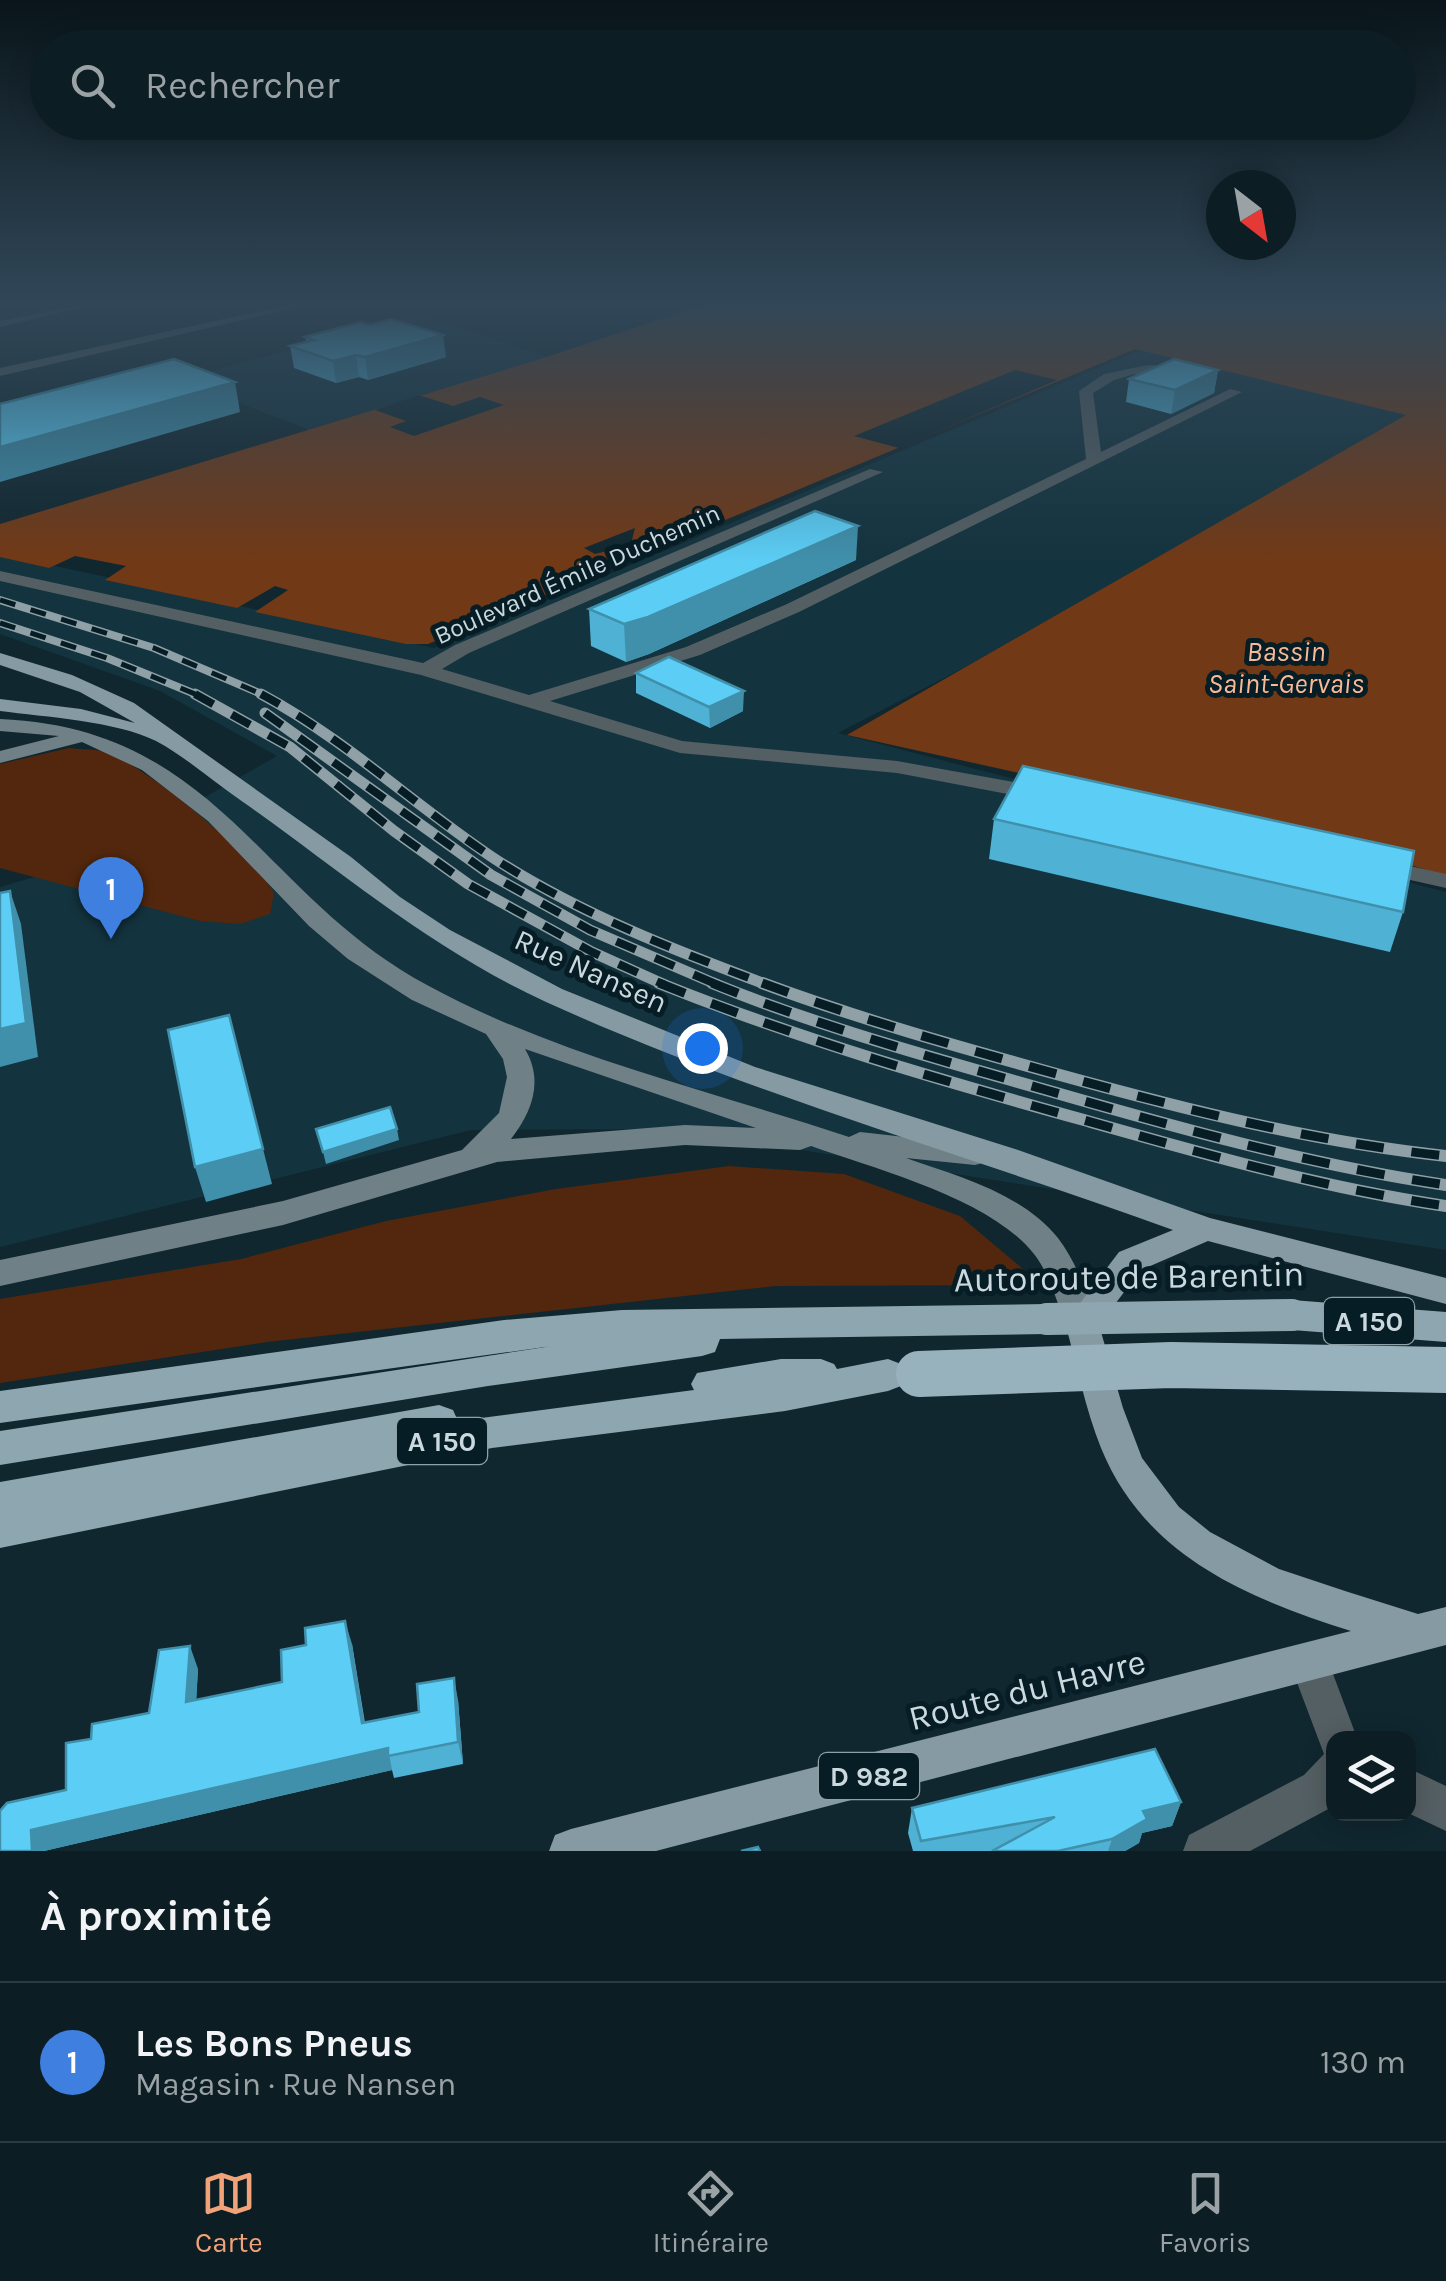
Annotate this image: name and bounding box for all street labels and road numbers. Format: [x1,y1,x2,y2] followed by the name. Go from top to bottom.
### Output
[430,498,724,650] street label: Boulevard Émile Duchemin
[509,921,673,1021] street label: Rue Nansen
[953,1253,1305,1301] street label: Autoroute de Barentin
[1324,1298,1414,1344] road number: A 150
[397,1418,487,1464] road number: A 150
[904,1641,1150,1739] street label: Route du Havre
[819,1753,919,1799] road number: D 982

